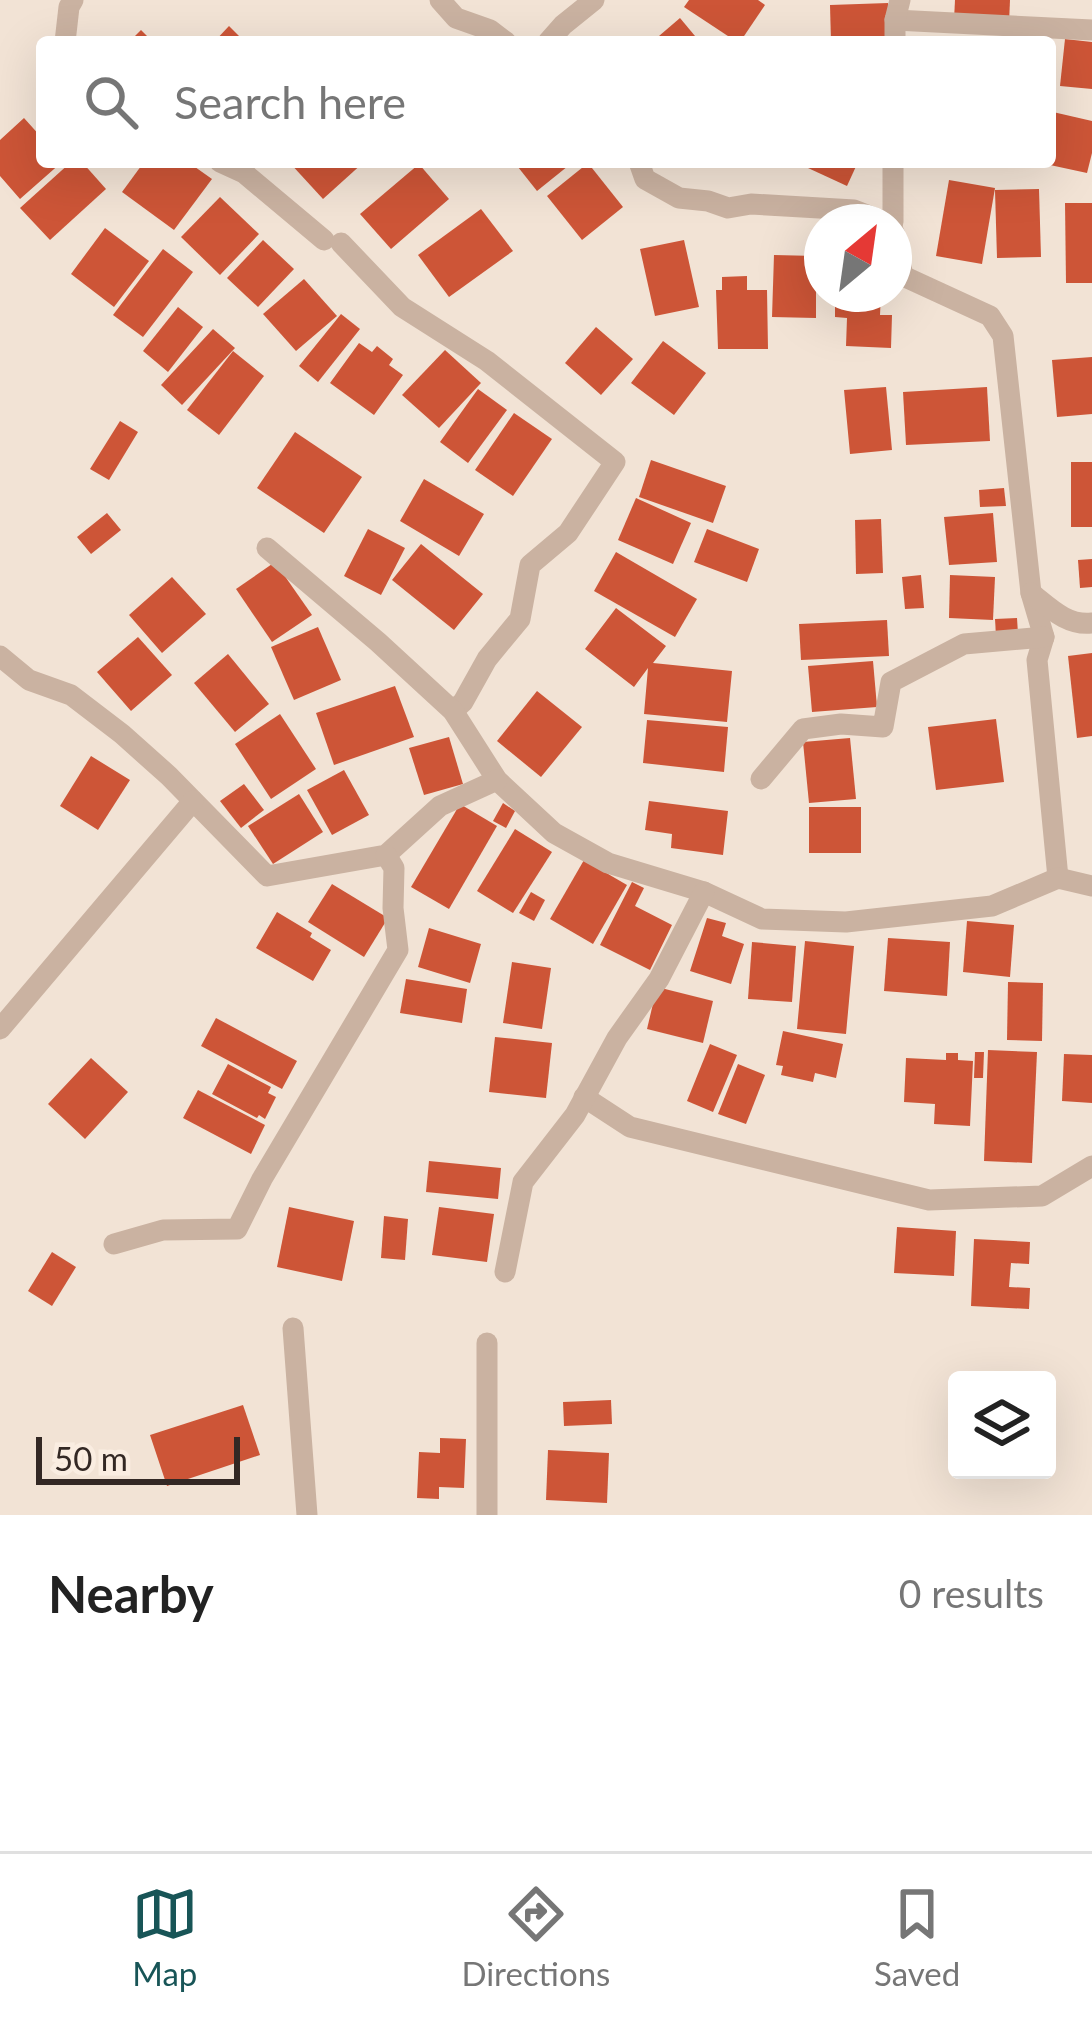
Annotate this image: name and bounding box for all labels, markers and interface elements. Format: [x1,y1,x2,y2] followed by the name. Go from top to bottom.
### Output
[36,36,1056,168] search box
[78,69,144,135] icon: search
[174,75,406,129] text: Search here
[804,204,912,312] north arrow
[948,1371,1056,1479] map controls
[948,1371,1056,1479] button: layers
[36,1431,240,1484] scale bar
[54,1438,128,1478] text: 50 m
[48,1563,214,1624] text: Nearby
[899,1570,1044,1616] text: 0 results
[132,1881,198,1993] tab: Map
[461,1881,610,1993] tab: Directions
[874,1881,960,1993] tab: Saved

